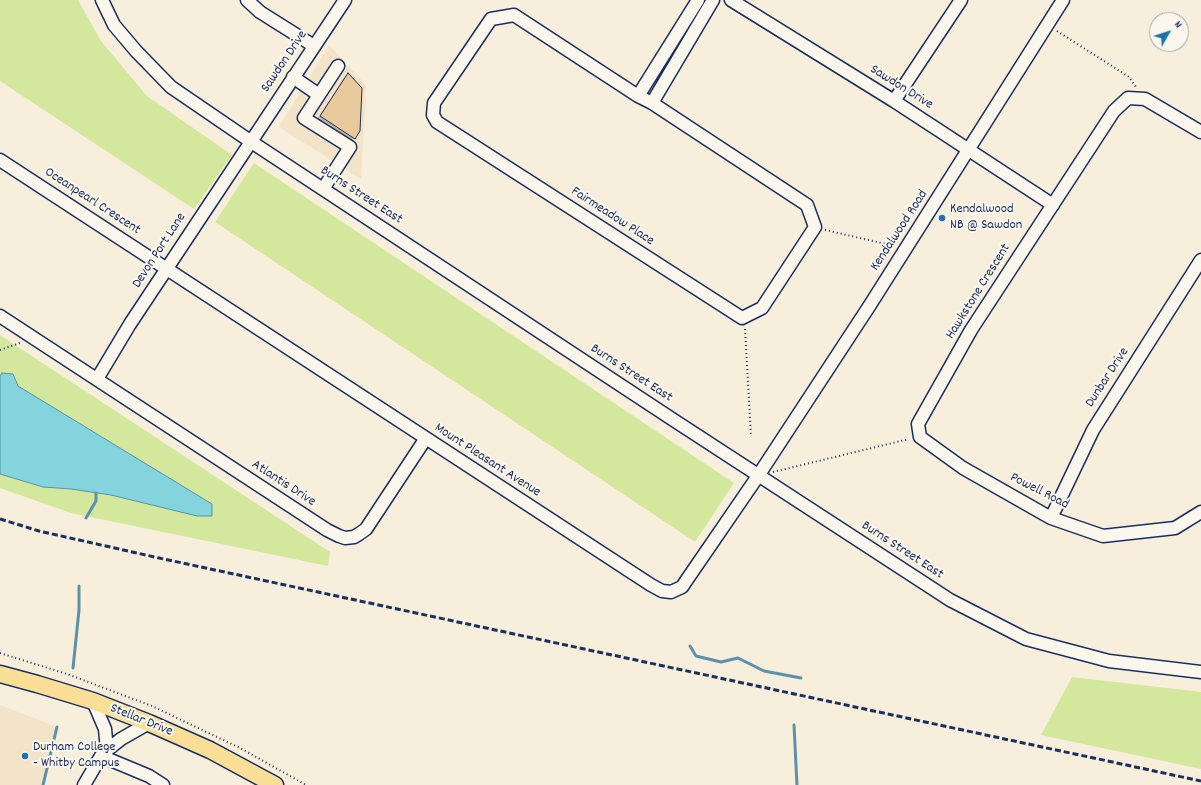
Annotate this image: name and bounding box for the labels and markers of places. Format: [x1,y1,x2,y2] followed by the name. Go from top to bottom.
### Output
[950,202,1022,234] place label: Kendalwood NB @ Sawdon
[937,213,947,223] marker: Kendalwood NB @ Sawdon
[33,740,120,772] place label: Durham College - Whitby Campus
[20,751,30,761] marker: Durham College - Whitby Campus

